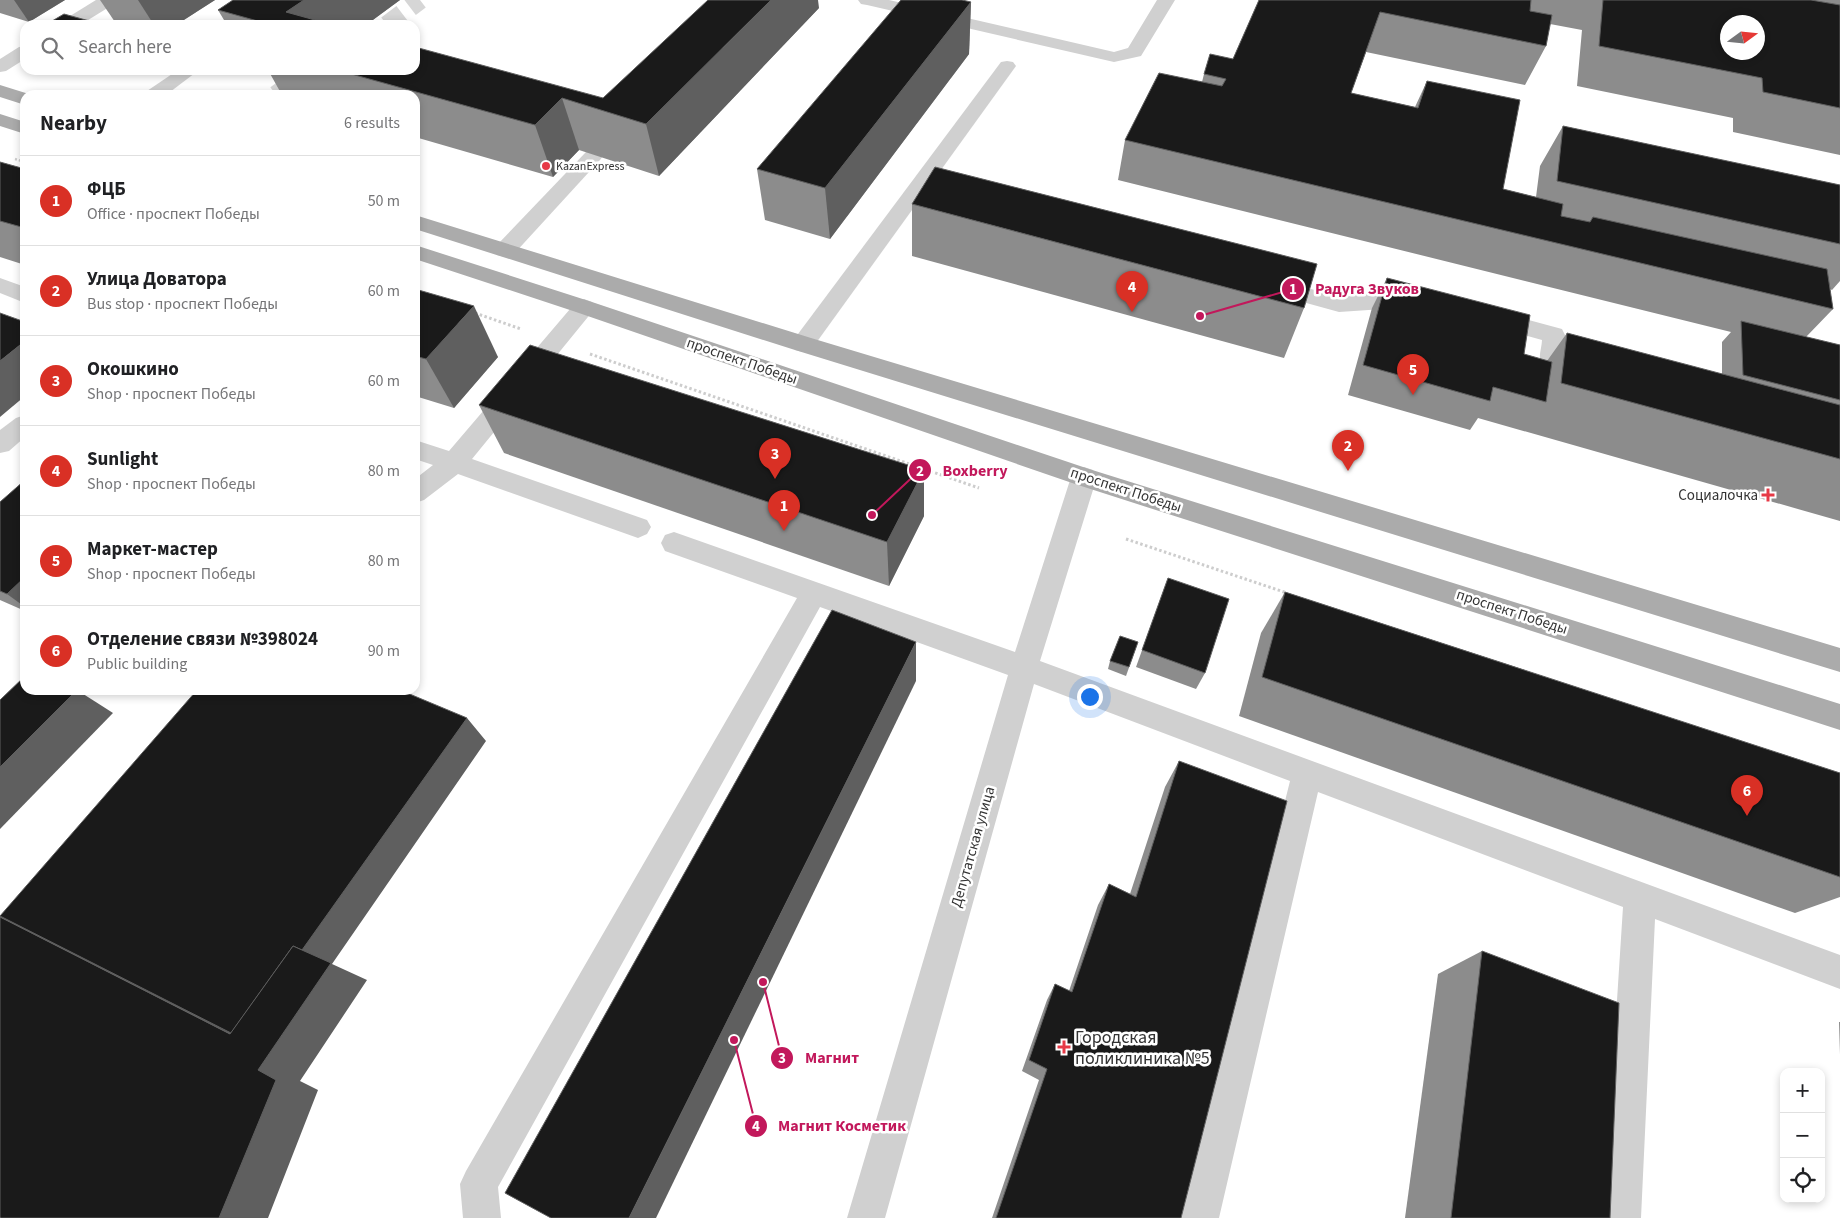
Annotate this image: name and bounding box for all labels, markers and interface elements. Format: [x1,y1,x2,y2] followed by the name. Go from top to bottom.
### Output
[1720,15,1765,60] north arrow
[20,20,420,75] search box
[38,34,66,62] icon: search
[78,34,172,61] text: Search here
[40,108,107,138] text: Nearby
[344,112,400,134] text: 6 results
[556,158,624,175] place label: KazanExpress
[540,160,552,172] marker: KazanExpress
[87,176,126,203] text: ФЦБ
[52,190,60,212] text: 1
[368,190,400,212] text: 50 m
[87,203,260,225] text: Office · проспект Победы
[87,266,227,293] text: Улица Доватора
[1116,271,1148,312] pin: 4
[1280,273,1429,304] callout: Радуга Звуков
[1315,278,1419,300] text: Радуга Звуков
[1289,279,1297,300] text: 1
[52,280,60,302] text: 2
[368,280,400,302] text: 60 m
[87,293,278,315] text: Bus stop · проспект Победы
[684,332,800,390] street label: проспект Победы
[1397,354,1429,395] pin: 5
[87,356,179,383] text: Окошкино
[52,370,60,392] text: 3
[368,370,400,392] text: 60 m
[87,383,256,405] text: Shop · проспект Победы
[1332,430,1364,471] pin: 2
[759,438,791,479] pin: 3
[87,446,158,473] text: Sunlight
[908,455,1018,486] callout: Boxberry
[52,460,60,482] text: 4
[368,460,400,482] text: 80 m
[942,460,1008,482] text: Boxberry
[916,461,924,482] text: 2
[1068,462,1184,518] street label: проспект Победы
[87,473,256,495] text: Shop · проспект Победы
[1678,485,1758,506] place label: Социалочка
[1762,489,1774,501] marker: Социалочка
[768,490,800,531] pin: 1
[87,536,218,563] text: Маркет-мастер
[52,550,60,572] text: 5
[368,550,400,572] text: 80 m
[87,563,256,585] text: Shop · проспект Победы
[1454,584,1570,640] street label: проспект Победы
[87,626,318,653] text: Отделение связи №398024
[52,640,60,662] text: 6
[368,640,400,662] text: 90 m
[87,653,187,675] text: Public building
[1077,684,1103,710] your location
[1731,775,1763,816] pin: 6
[946,784,1000,910] street label: Депутатская улица
[1075,1025,1210,1071] place label: Городская поликлиника №5
[1057,1040,1071,1054] marker: Городская поликлиника №5
[769,1042,869,1073] callout: Магнит
[805,1047,859,1069] text: Магнит
[778,1048,786,1069] text: 3
[1780,1068,1825,1203] map controls
[1780,1068,1825,1113] button: +
[743,1110,916,1141] callout: Магнит Косметик
[1780,1113,1825,1158] button: −
[778,1115,906,1137] text: Магнит Косметик
[752,1116,760,1137] text: 4
[1780,1158,1825,1203] button: locate

